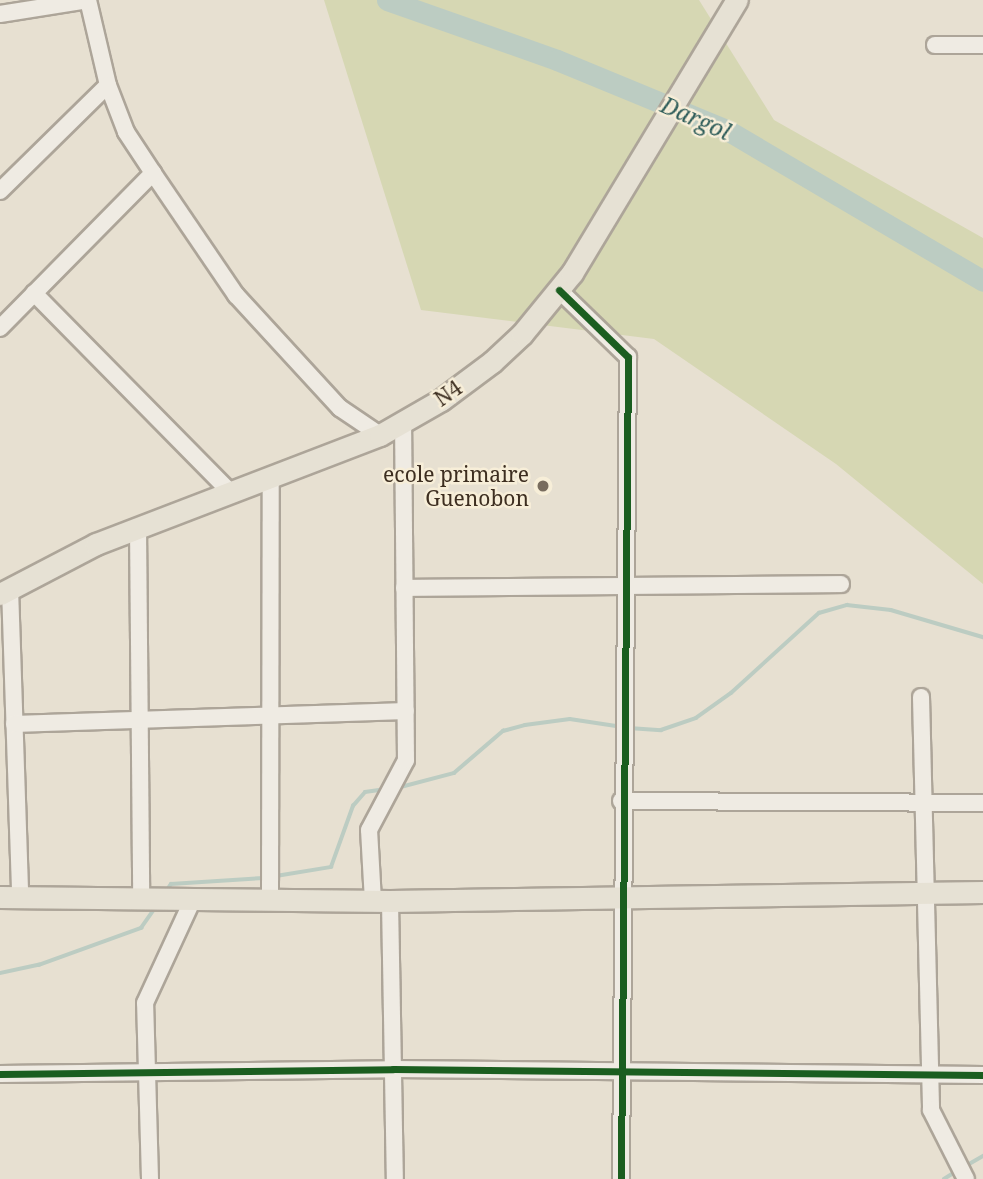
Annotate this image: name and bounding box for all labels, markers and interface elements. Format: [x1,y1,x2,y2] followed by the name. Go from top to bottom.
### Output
[657,90,735,146] water label: Dargol
[429,375,467,411] street label: N4
[383,461,529,511] place label: ecole primaire Guenobon
[535,478,551,494] marker: ecole primaire Guenobon

